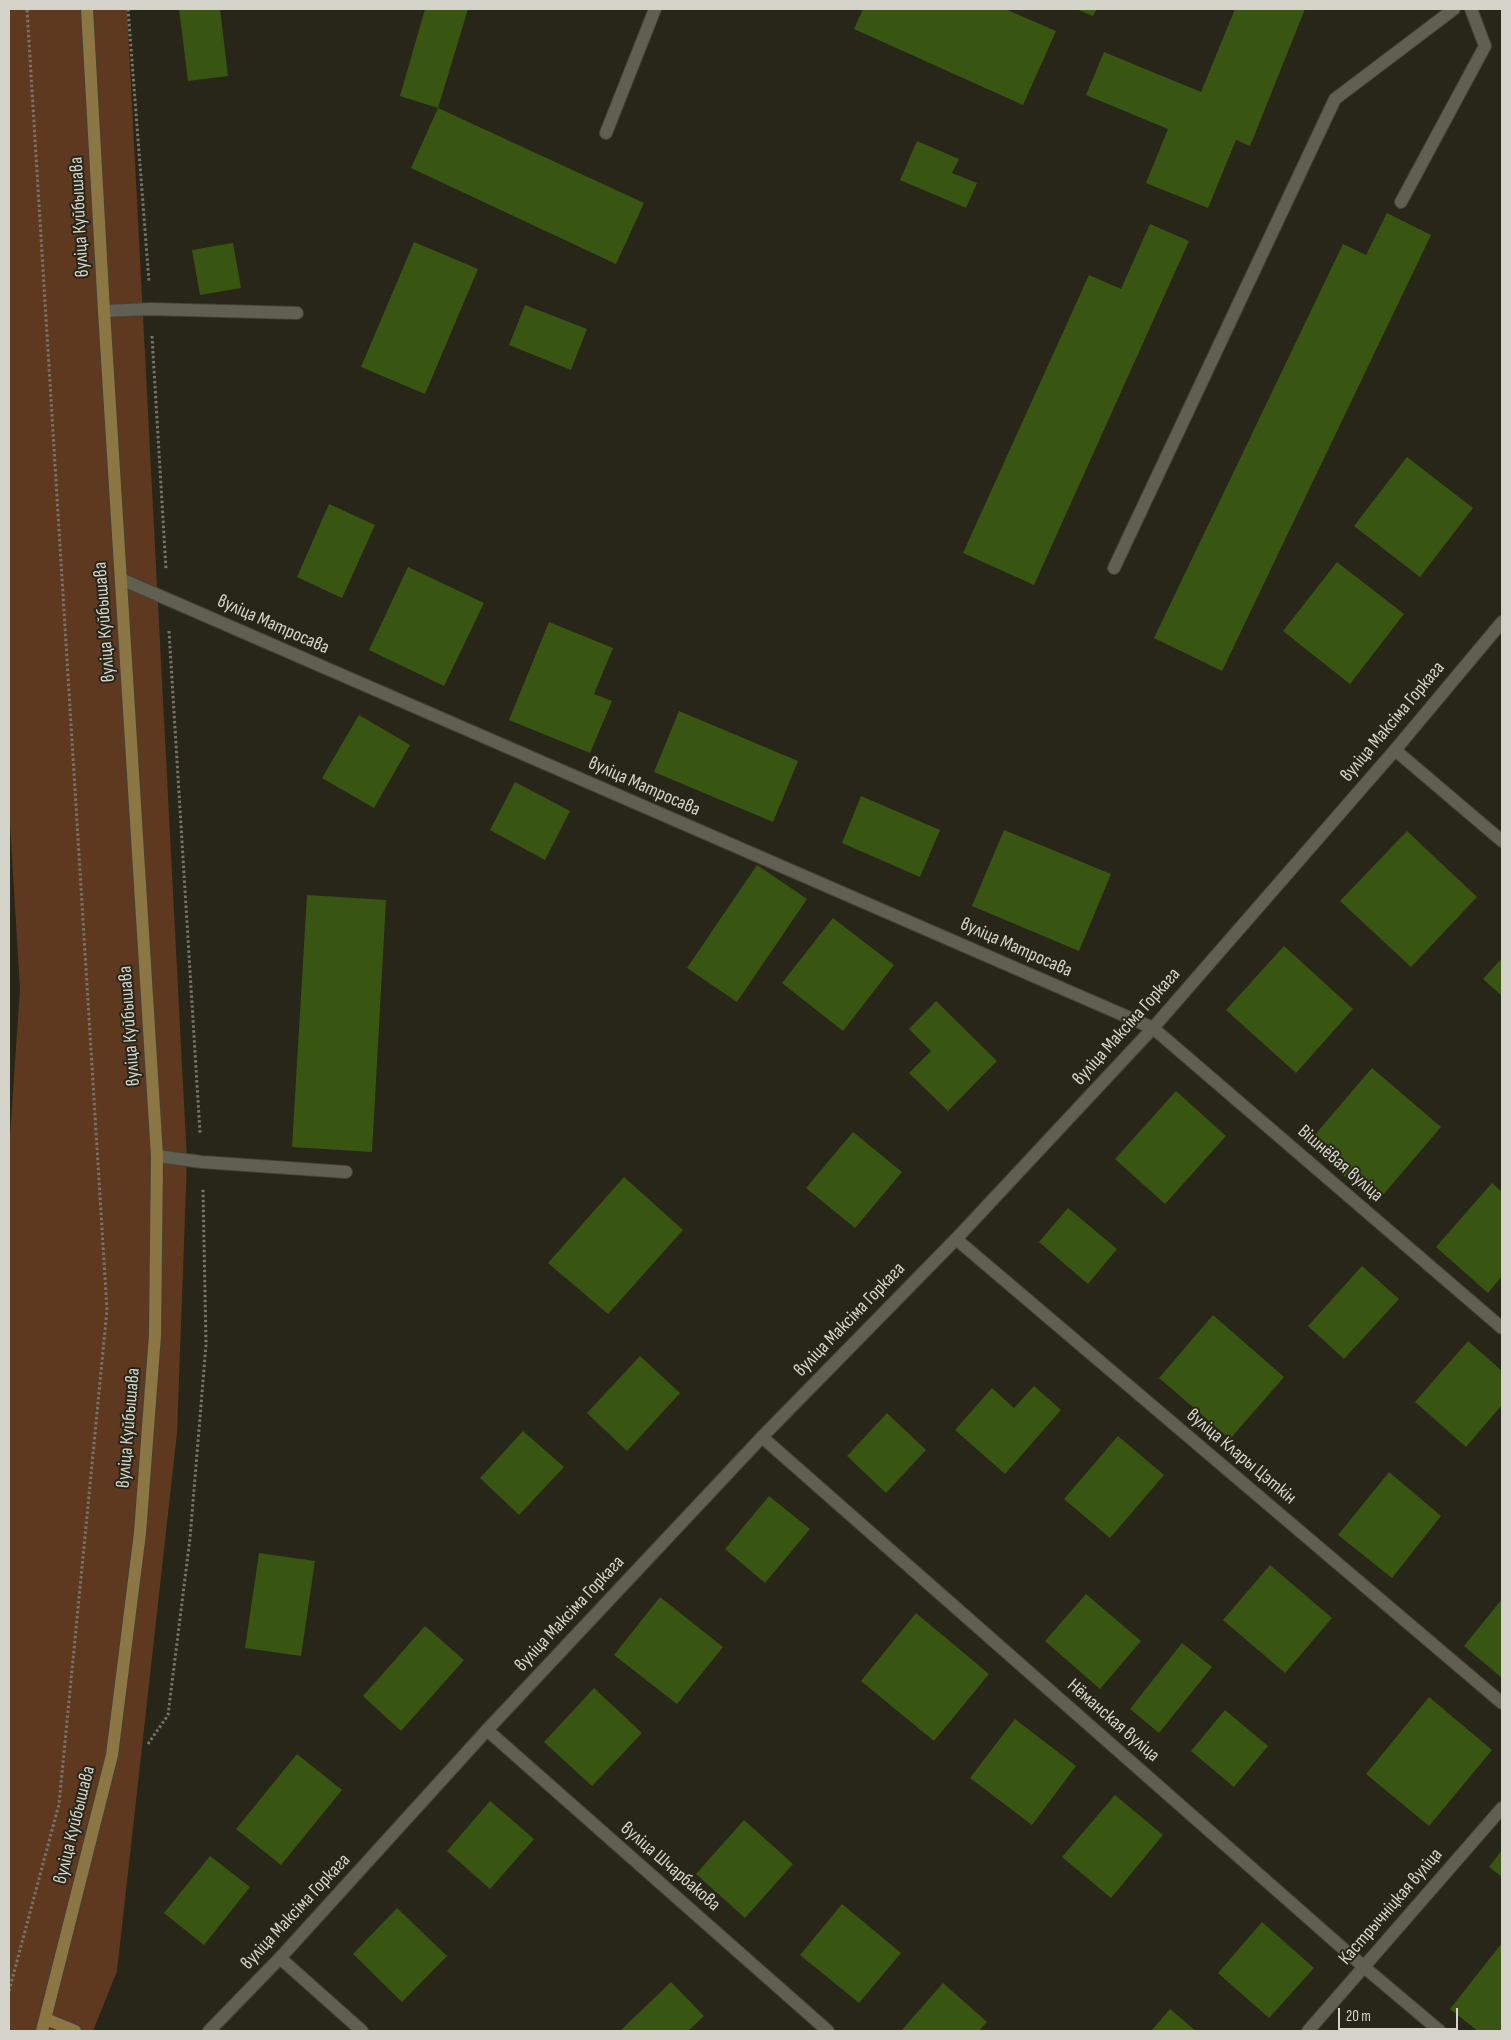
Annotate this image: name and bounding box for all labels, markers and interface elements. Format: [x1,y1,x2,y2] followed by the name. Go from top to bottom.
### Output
[65,156,95,278] street label: вуліца Куйбышава
[89,561,121,683] street label: вуліца Куйбышава
[213,590,333,660] street label: вуліца Матросава
[1336,657,1450,787] street label: вуліца Максіма Горкага
[584,752,704,822] street label: вуліца Матросава
[956,913,1076,983] street label: вуліца Матросава
[1068,964,1186,1090] street label: вуліца Максіма Горкага
[114,965,146,1087] street label: вуліца Куйбышава
[1293,1121,1387,1207] street label: Вішнёвая вуліца
[790,1258,910,1382] street label: вуліца Максіма Горкага
[112,1367,146,1489] street label: вуліца Куйбышава
[1181,1404,1301,1510] street label: вуліца Клары Цэткін
[510,1551,630,1677] street label: вуліца Максіма Горкага
[1062,1675,1164,1767] street label: Нёманская вуліца
[49,1764,101,1886] street label: вуліца Куйбышава
[615,1817,725,1917] street label: вуліца Шчарбакова
[1334,1844,1448,1970] street label: Кастрычніцкая вуліца
[236,1849,356,1975] street label: вуліца Максіма Горкага
[1341,1998,1461,2030] scale bar
[1346,2007,1371,2026] text: 20 m

